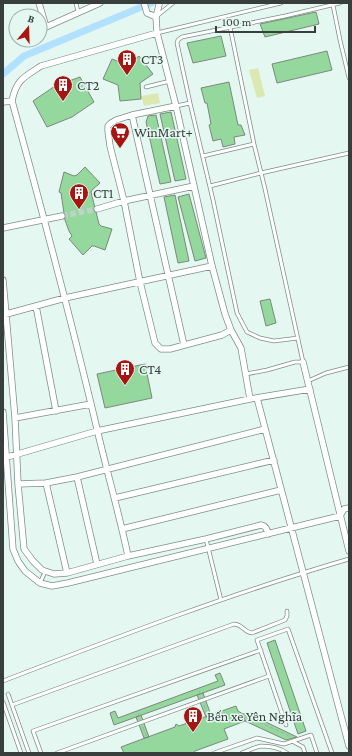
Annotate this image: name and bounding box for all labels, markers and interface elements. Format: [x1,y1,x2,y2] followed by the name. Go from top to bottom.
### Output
[8,8,48,48] north arrow
[216,8,315,34] scale bar
[26,12,37,25] text: B
[222,15,252,29] text: 100 m
[116,48,138,76] building icon: CT3
[141,51,164,67] place label: CT3
[52,74,74,102] building icon: CT2
[77,77,100,93] place label: CT2
[109,121,131,149] supermarket icon: WinMart+
[134,124,193,140] place label: WinMart+
[68,182,90,210] building icon: CT1
[93,185,114,201] place label: CT1
[114,358,136,386] building icon: CT4
[139,361,161,377] place label: CT4
[182,705,204,733] building icon: Bến xe Yên Nghĩa
[207,708,303,724] place label: Bến xe Yên Nghĩa

